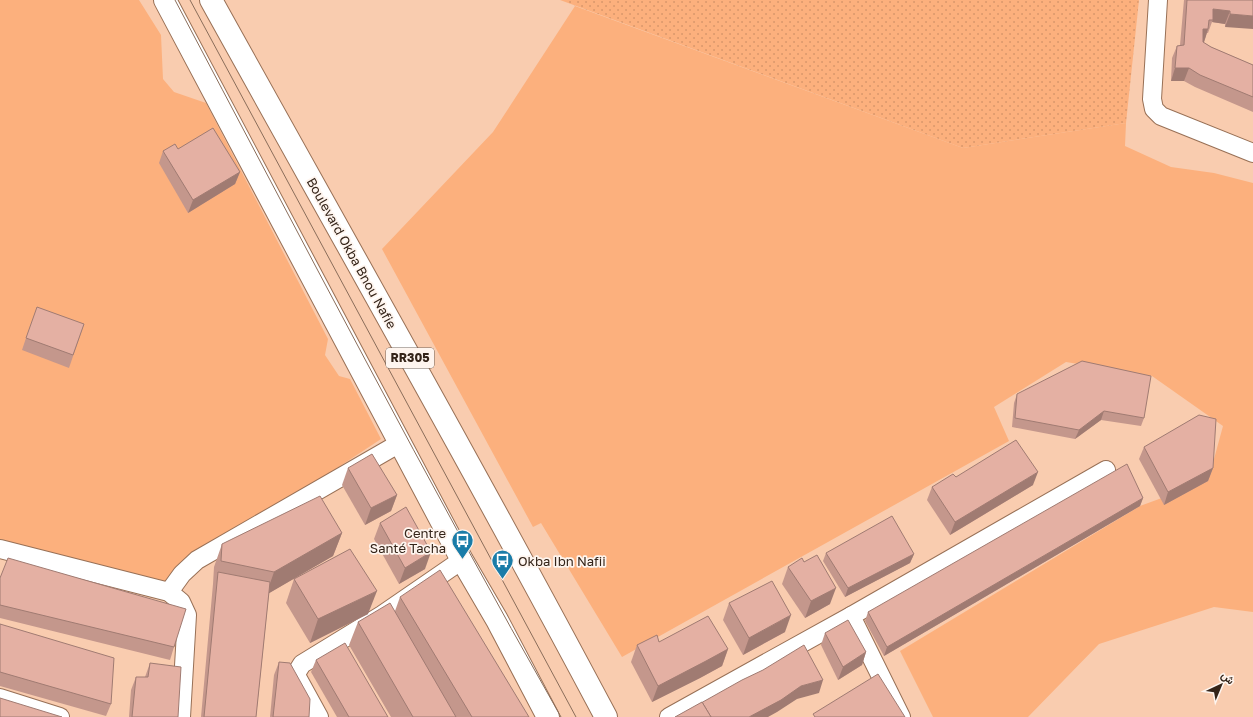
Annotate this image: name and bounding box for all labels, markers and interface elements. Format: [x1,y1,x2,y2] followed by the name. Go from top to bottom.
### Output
[304,175,400,331] street label: Boulevard Okba Bnou Nafie
[386,348,434,368] road number: RR305
[370,525,446,556] place label: Centre Santé Tacha
[449,527,475,560] bus stop icon: Centre Santé Tacha
[489,548,515,581] bus stop icon: Okba Ibn Nafii
[518,553,606,569] place label: Okba Ibn Nafii
[1201,665,1241,705] north arrow
[1218,668,1238,687] text: ش

